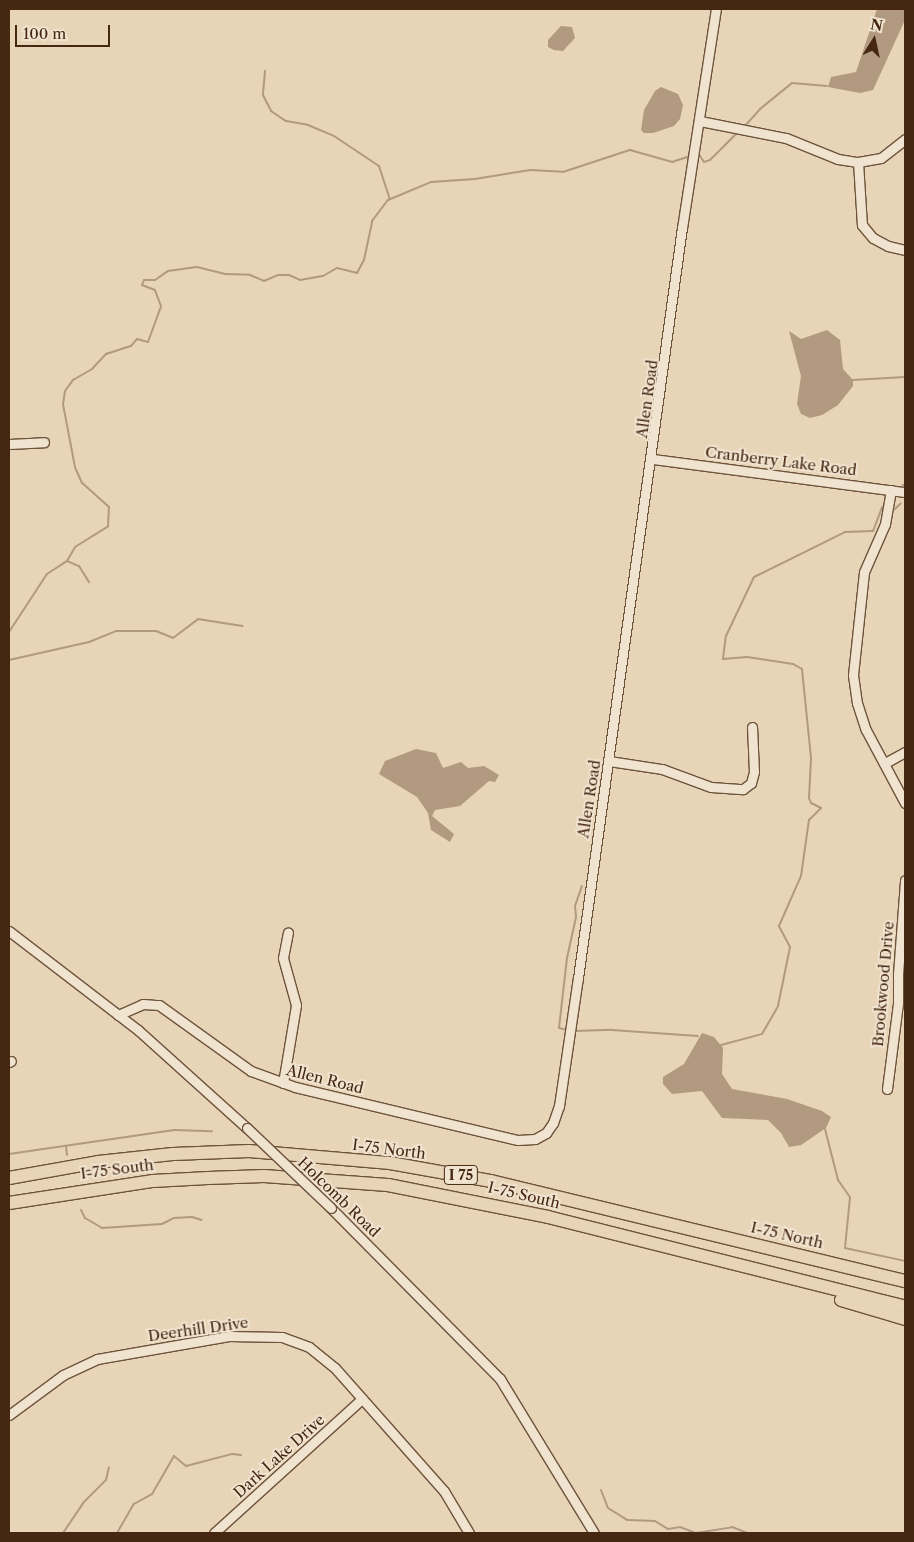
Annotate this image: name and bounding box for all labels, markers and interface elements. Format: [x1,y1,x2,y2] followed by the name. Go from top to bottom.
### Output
[18,15,112,47] scale bar
[849,15,899,65] north arrow
[869,15,884,35] text: N
[23,24,66,43] text: 100 m
[633,359,661,439] street label: Allen Road
[704,443,858,479] street label: Cranberry Lake Road
[574,759,604,839] street label: Allen Road
[869,921,897,1047] street label: Brookwood Drive
[285,1061,365,1097] street label: Allen Road
[351,1136,427,1162] street label: I-75 North
[294,1153,384,1241] street label: Holcomb Road
[79,1156,155,1182] street label: I-75 South
[444,1164,478,1186] road number: I 75
[486,1178,562,1212] street label: I-75 South
[749,1218,825,1252] street label: I-75 North
[147,1313,249,1345] street label: Deerhill Drive
[230,1410,328,1502] street label: Dark Lake Drive

